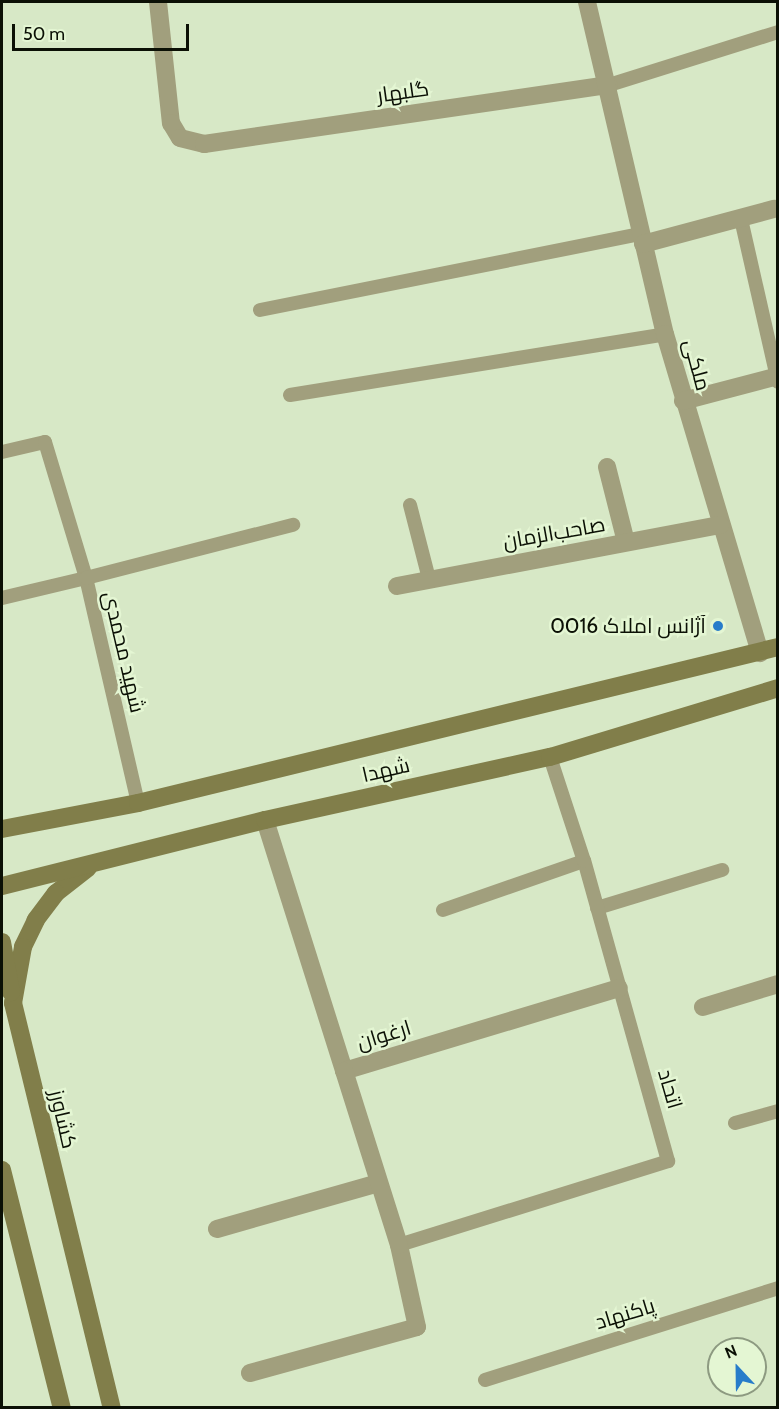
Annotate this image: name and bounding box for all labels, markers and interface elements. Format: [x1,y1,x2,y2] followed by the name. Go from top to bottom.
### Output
[15,12,192,50] scale bar
[23,23,65,45] text: 50 m
[375,76,431,108] street label: گلبهار
[678,336,716,394] street label: ملکی
[501,512,607,554] street label: صاحب‌الزمان
[98,589,150,715] street label: شهید محمدی
[550,613,706,639] place label: آژانس املاک 0016
[711,619,725,633] marker: آژانس املاک 0016
[360,752,412,788] street label: شهدا
[354,1015,414,1055] street label: ارغوان
[652,1066,688,1112] street label: اتحاد
[44,1087,82,1151] street label: کشاورز
[592,1293,658,1335] street label: پاکنهاد
[707,1337,767,1397] north arrow
[722,1341,740,1363] text: N

